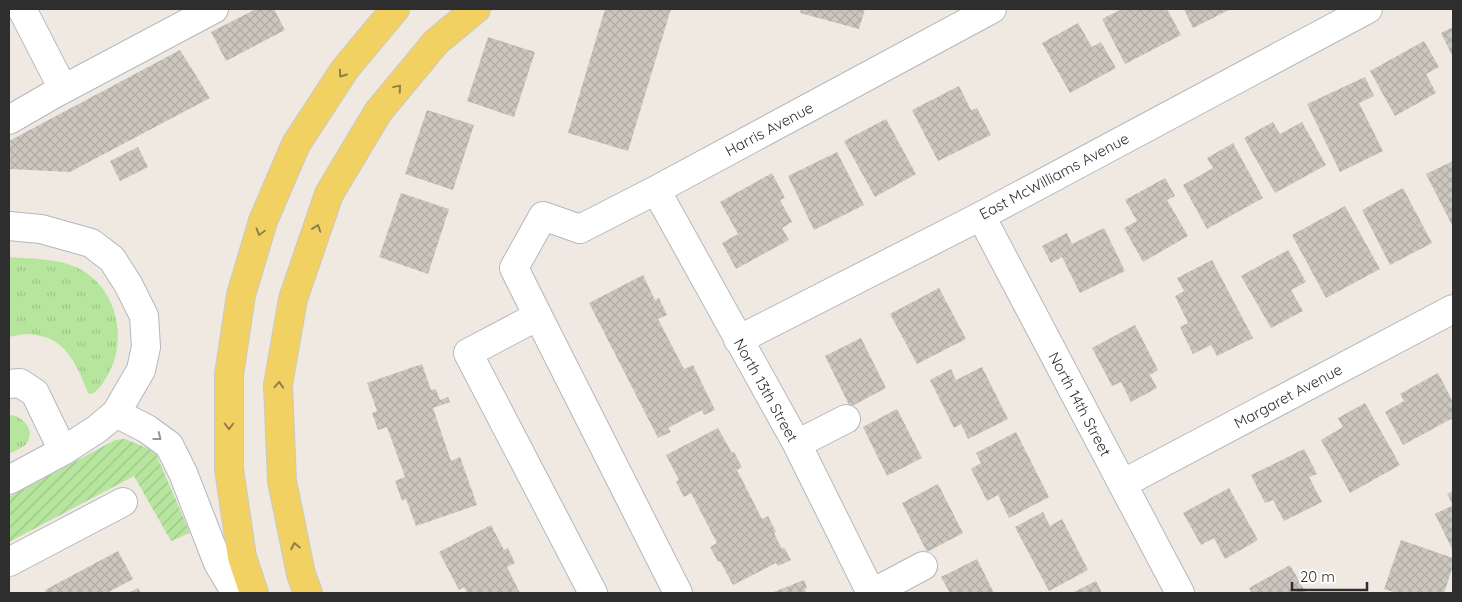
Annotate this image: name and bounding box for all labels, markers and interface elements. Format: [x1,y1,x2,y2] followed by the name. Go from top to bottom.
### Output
[339,68,348,77] one-way arrow
[392,85,400,94] one-way arrow
[722,98,816,160] street label: Harris Avenue
[976,128,1132,224] street label: East McWilliams Avenue
[312,224,322,233] one-way arrow
[255,228,265,236] one-way arrow
[730,335,802,445] street label: North 13th Street
[1045,349,1115,459] street label: North 14th Street
[1231,359,1345,433] street label: Margaret Avenue
[274,381,285,389] one-way arrow
[224,423,234,431] one-way arrow
[152,432,161,440] one-way arrow
[290,542,301,551] one-way arrow
[1292,560,1367,592] scale bar
[1300,567,1335,586] text: 20 m

